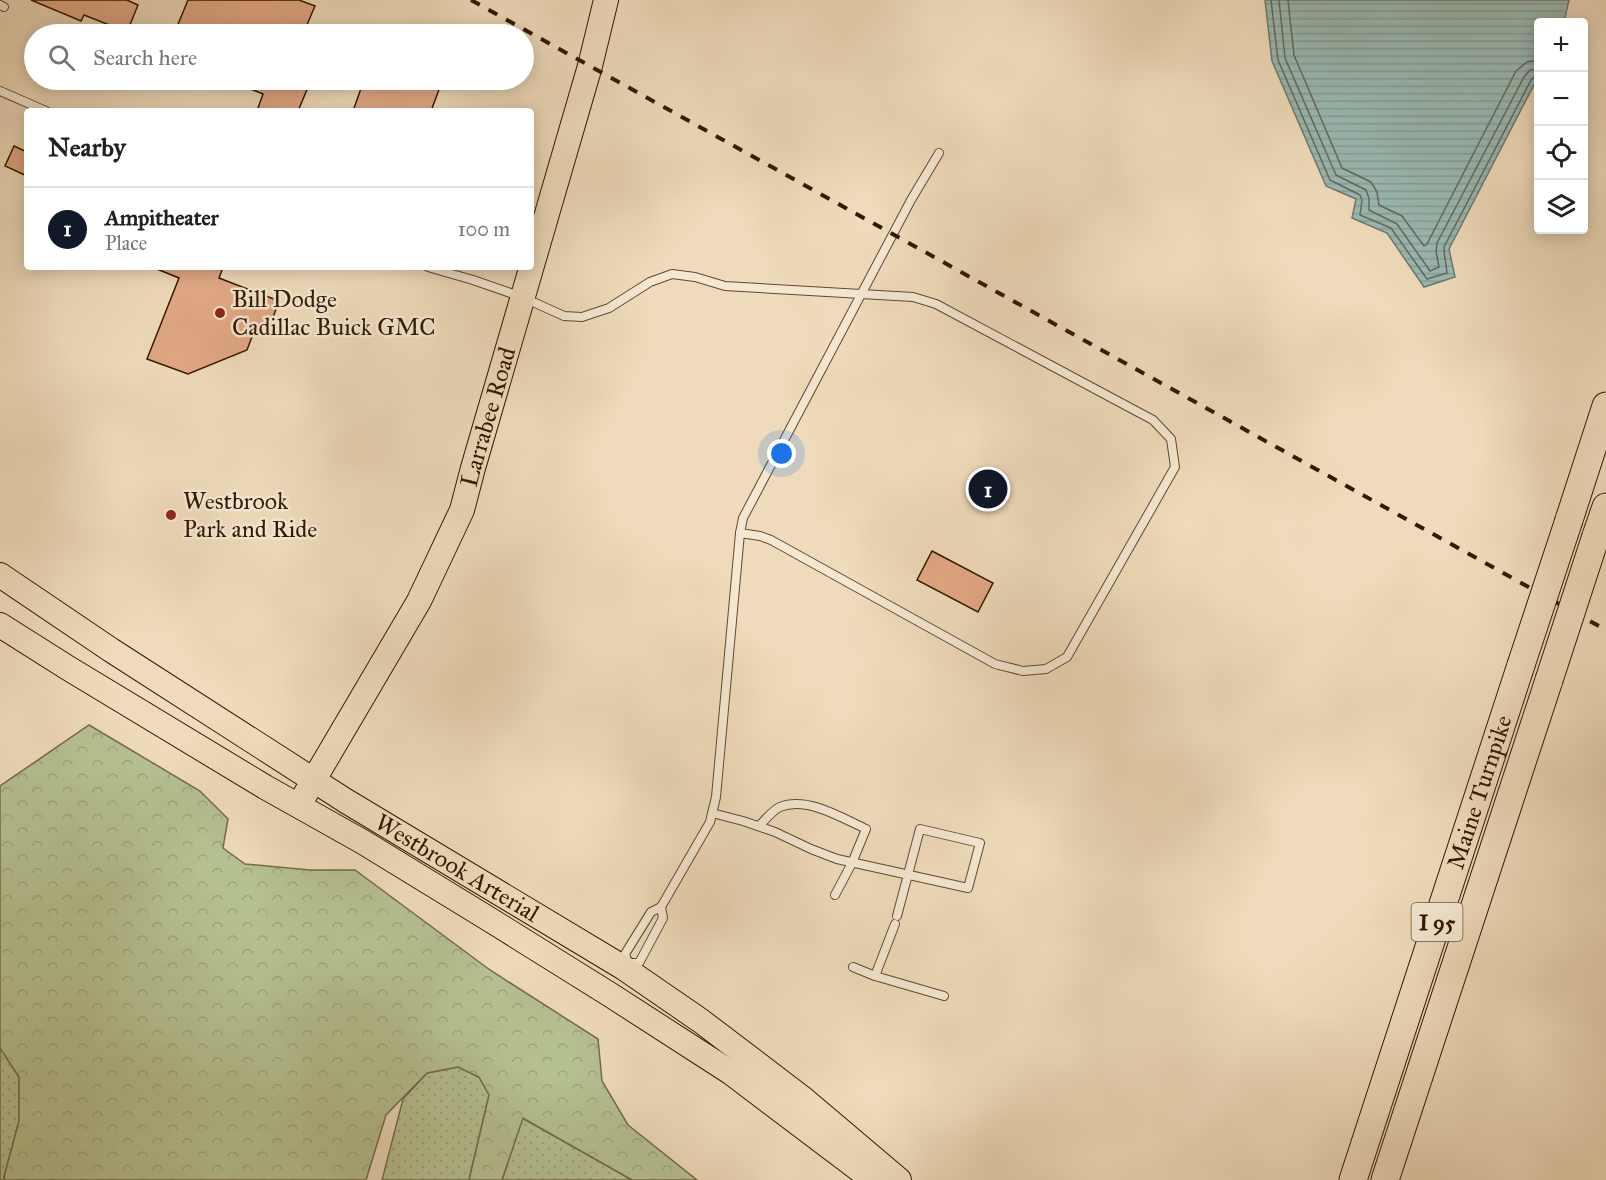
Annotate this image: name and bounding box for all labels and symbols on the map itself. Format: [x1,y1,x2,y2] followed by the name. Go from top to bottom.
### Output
[232,284,436,342] place label: Bill Dodge Cadillac Buick GMC
[213,306,227,320] marker: Bill Dodge Cadillac Buick GMC
[454,344,522,490] street label: Larrabee Road
[767,439,796,468] your location
[968,466,1008,512] pin: 1
[183,486,317,544] place label: Westbrook Park and Ride
[164,508,178,522] marker: Westbrook Park and Ride
[1440,711,1519,873] street label: Maine Turnpike
[370,807,545,929] street label: Westbrook Arterial
[1412,903,1462,941] road number: I 95

